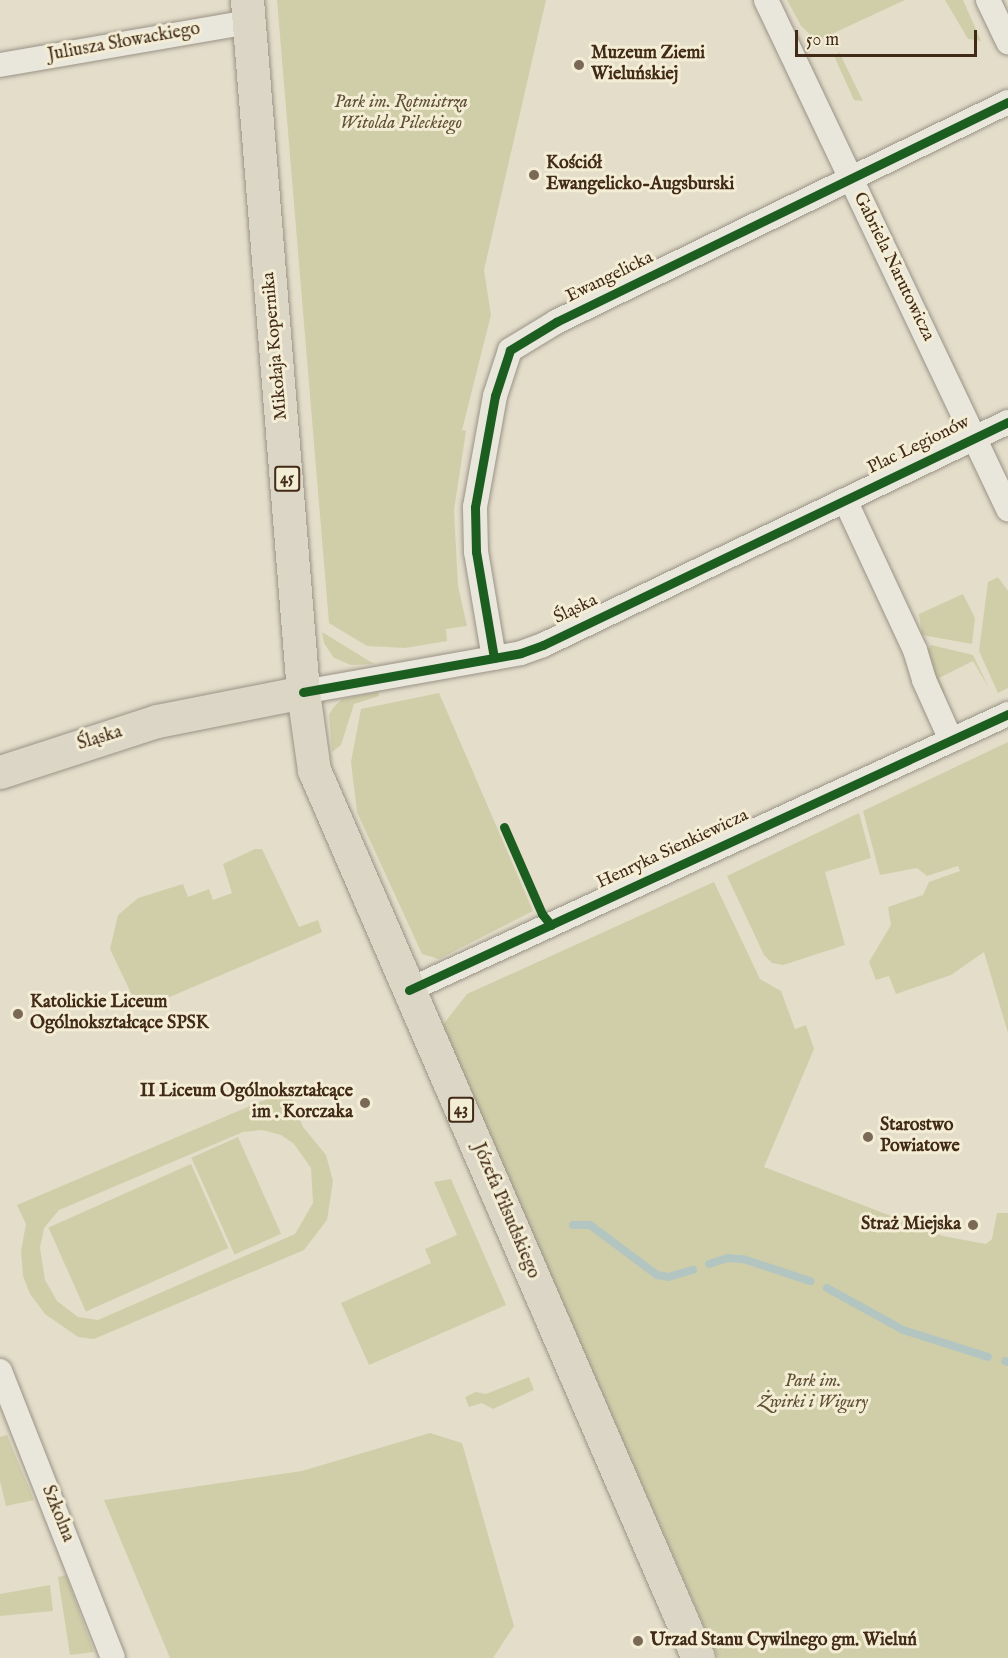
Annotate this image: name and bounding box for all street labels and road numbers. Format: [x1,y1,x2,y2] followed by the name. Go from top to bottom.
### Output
[46,19,202,67] street label: Juliusza Słowackiego
[848,189,938,345] street label: Gabriela Narutowicza
[563,248,657,308] street label: Ewangelicka
[259,271,293,421] street label: Mikołaja Kopernika
[864,412,974,480] street label: Plac Legionów
[274,466,300,492] road number: 45
[551,590,601,630] street label: Śląska
[75,722,125,756] street label: Śląska
[594,805,752,895] street label: Henryka Sienkiewicza
[448,1097,474,1123] road number: 43
[467,1140,543,1282] street label: Józefa Piłsudskiego
[36,1483,78,1545] street label: Szkolna

